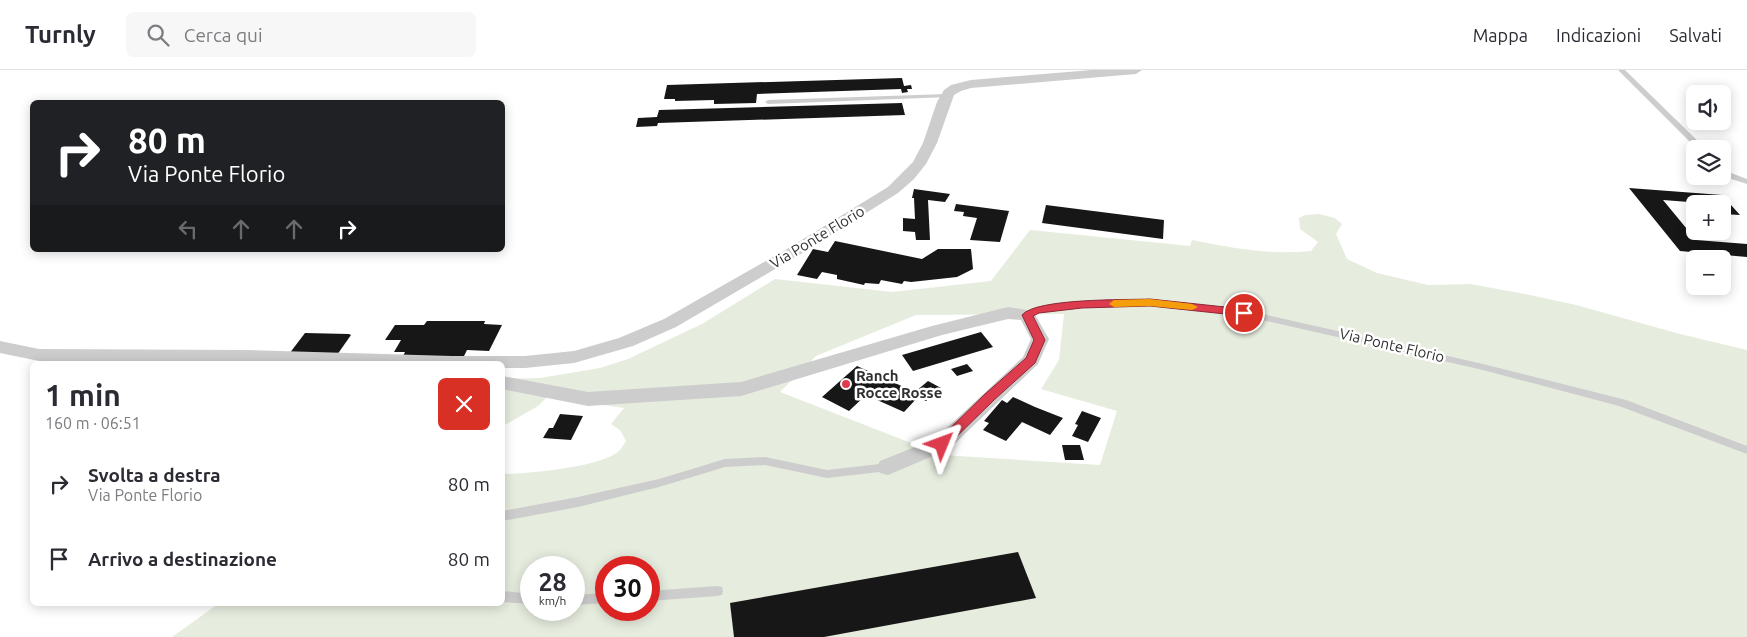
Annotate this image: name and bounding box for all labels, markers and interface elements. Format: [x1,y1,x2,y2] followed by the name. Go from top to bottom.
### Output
[126,12,476,57] search box
[25,21,96,48] text: Turnly
[144,21,172,49] icon: search
[184,24,263,46] text: Cerca qui
[1473,25,1528,45] text: Mappa
[1556,25,1641,45] text: Indicazioni
[1669,25,1722,45] text: Salvati
[1686,85,1731,295] map controls
[1686,85,1731,130] button: sound
[45,120,110,185] icon: right
[128,120,206,160] text: 80 m
[1686,140,1731,185] button: layers
[128,161,285,186] text: Via Ponte Florio
[1686,195,1731,240] button: +
[767,202,867,272] street label: Via Ponte Florio
[174,215,202,243] icon: left
[227,215,255,243] icon: ahead
[280,215,308,243] icon: ahead
[333,215,361,243] icon: right
[1686,250,1731,295] button: −
[1223,292,1265,334] pin
[1230,299,1258,327] icon: arrive
[1338,325,1446,365] street label: Via Ponte Florio
[856,367,942,401] place label: Ranch Rocce Rosse
[45,378,121,412] text: 1 min
[438,378,490,430] button: close
[840,378,852,390] marker: Ranch Rocce Rosse
[45,414,141,432] text: 160 m · 06:51
[915,417,967,469] position arrow
[88,464,221,486] text: Svolta a destra
[45,470,73,498] icon: right
[448,473,490,495] text: 80 m
[88,486,202,504] text: Via Ponte Florio
[45,545,73,573] icon: arrive
[88,548,277,570] text: Arrivo a destinazione
[448,548,490,570] text: 80 m
[595,556,660,621] speed limit sign: 30
[538,568,567,596] text: 28
[539,594,566,607] text: km/h

